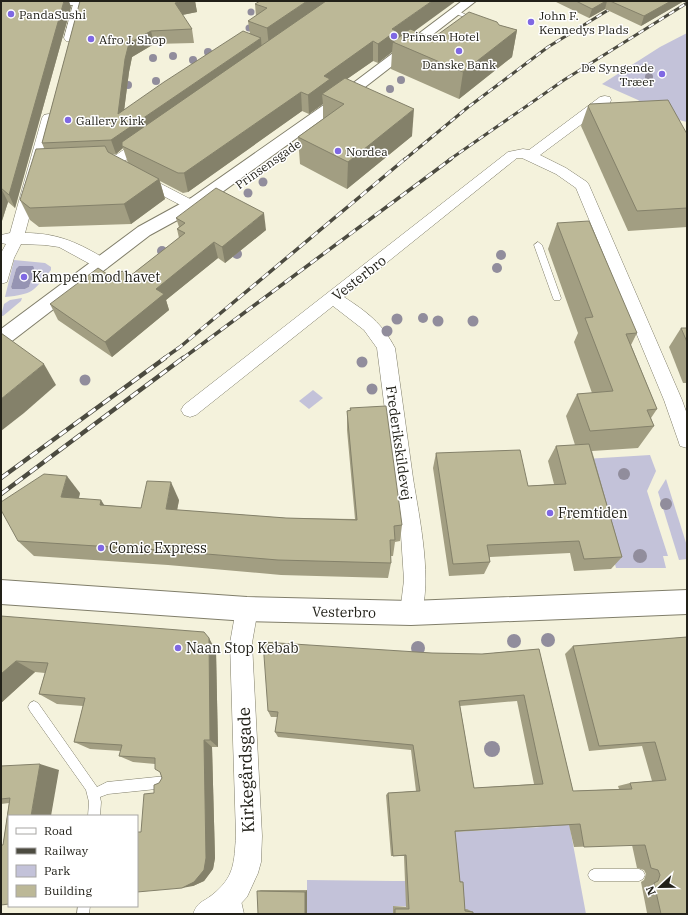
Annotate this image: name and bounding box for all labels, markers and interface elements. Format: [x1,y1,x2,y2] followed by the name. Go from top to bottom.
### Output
[19,7,86,22] place label: PandaSushi
[539,8,629,37] place label: John F. Kennedys Plads
[6,9,16,19] marker: PandaSushi
[526,17,536,27] marker: John F. Kennedys Plads
[402,29,480,44] place label: Prinsen Hotel
[389,31,399,41] marker: Prinsen Hotel
[99,32,166,47] place label: Afro J. Shop
[86,34,96,44] marker: Afro J. Shop
[454,46,464,56] marker: Danske Bank
[422,57,496,72] place label: Danske Bank
[581,60,655,89] place label: De Syngende Træer
[657,69,667,79] marker: De Syngende Træer
[76,113,144,128] place label: Gallery Kirk
[63,115,73,125] marker: Gallery Kirk
[232,136,304,192] street label: Prinsensgade
[346,144,388,159] place label: Nordea
[333,146,343,156] marker: Nordea
[328,251,390,305] street label: Vesterbro
[32,268,160,286] place label: Kampen mod havet
[19,272,29,282] marker: Kampen mod havet
[382,384,416,502] street label: Frederikskildevej
[558,504,628,522] place label: Fremtiden
[545,508,555,518] marker: Fremtiden
[109,539,207,557] place label: Comic Express
[96,543,106,553] marker: Comic Express
[312,602,376,622] street label: Vesterbro
[186,639,299,657] place label: Naan Stop Kebab
[173,643,183,653] marker: Naan Stop Kebab
[233,707,259,833] street label: Kirkegårdsgade
[8,815,138,907] legend
[44,823,73,838] text: Road
[44,843,89,858] text: Railway
[44,863,70,878] text: Park
[640,867,680,907] north arrow
[44,883,92,898] text: Building
[642,884,659,897] text: N

